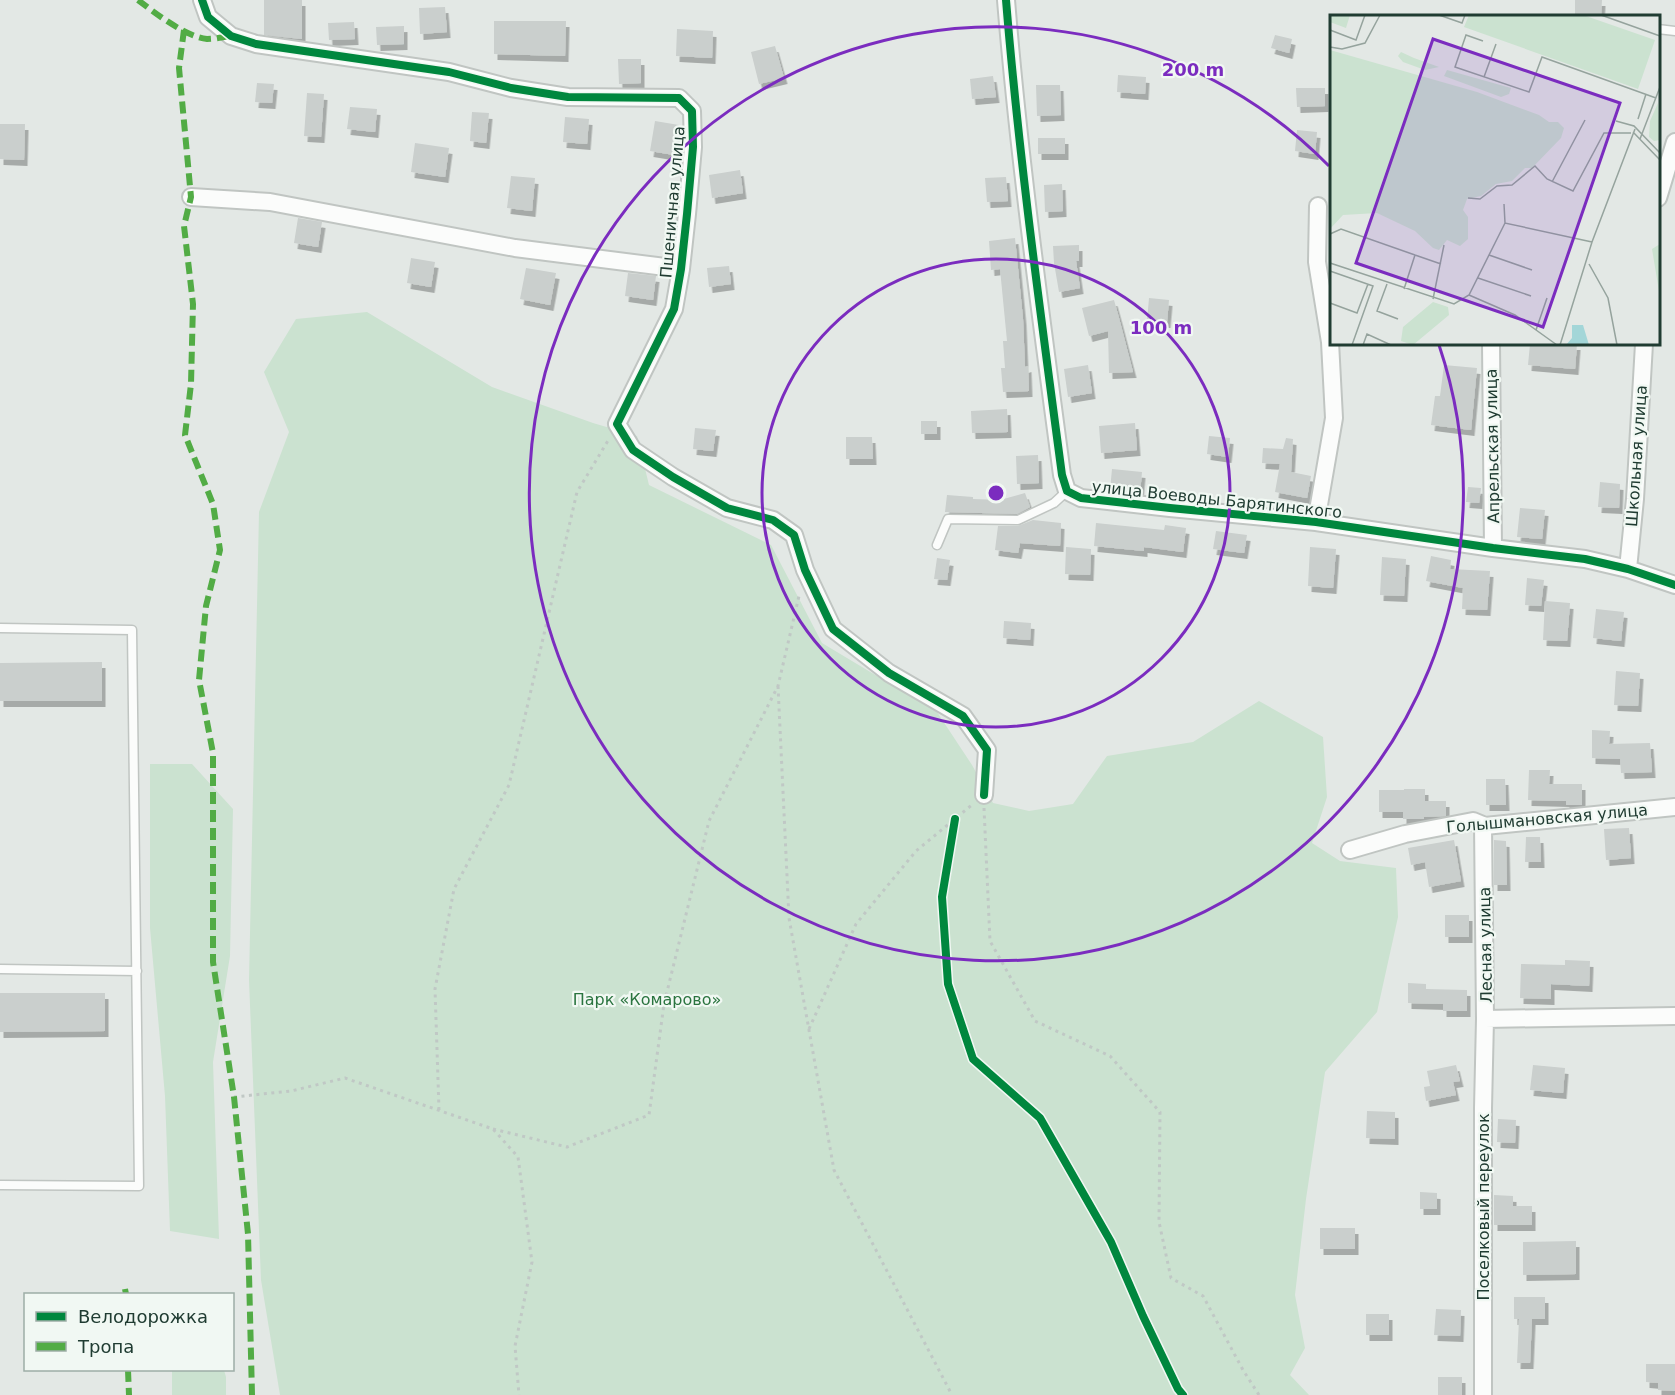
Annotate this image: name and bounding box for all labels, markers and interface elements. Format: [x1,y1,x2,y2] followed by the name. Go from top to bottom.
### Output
[1330,15,1660,345] inset map
[1162,59,1224,80] text: 200 m
[656,125,689,279] street label: Пшеничная улица
[1130,317,1192,338] text: 100 m
[1482,368,1503,524] street label: Апрельская улица
[1622,385,1651,528] street label: Школьная улица
[1091,477,1343,522] street label: улица Воеводы Барятинского
[986,483,1006,503] centre of rings
[1445,800,1649,837] street label: Голышмановская улица
[1475,887,1496,1003] street label: Лесная улица
[573,990,721,1009] park label: Парк «Комарово»
[1474,1113,1493,1301] street label: Поселковый переулок
[24,1293,234,1371] legend
[78,1306,208,1327] text: Велодорожка
[77,1336,134,1357] text: Тропа

